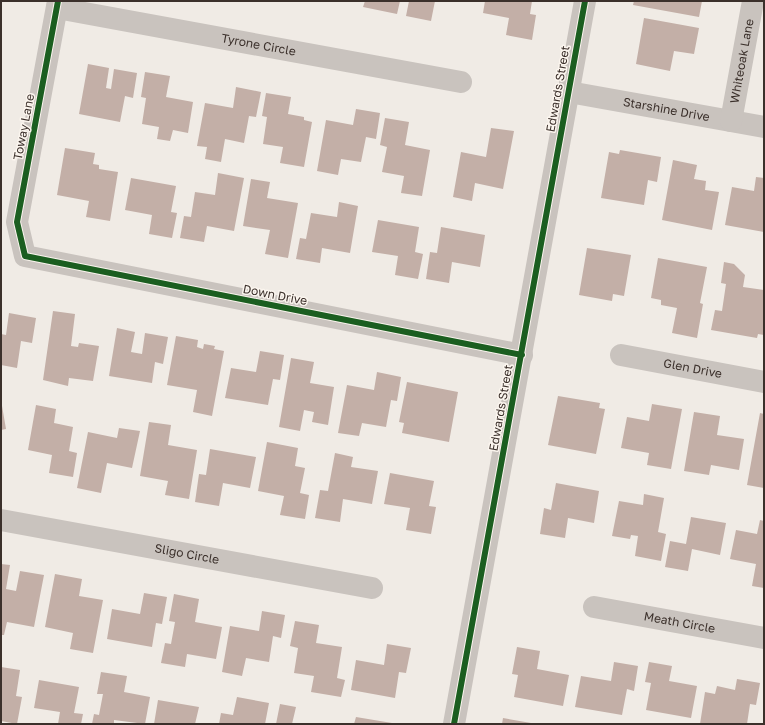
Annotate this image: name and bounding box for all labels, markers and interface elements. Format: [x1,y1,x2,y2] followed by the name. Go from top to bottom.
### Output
[726,17,757,104] street label: Whiteoak Lane
[220,30,297,59] street label: Tyrone Circle
[543,44,573,133] street label: Edwards Street
[10,92,37,161] street label: Toway Lane
[622,94,711,124] street label: Starshine Drive
[242,281,309,308] street label: Down Drive
[662,355,723,381] street label: Glen Drive
[486,363,516,452] street label: Edwards Street
[153,540,221,567] street label: Sligo Circle
[643,608,717,636] street label: Meath Circle

